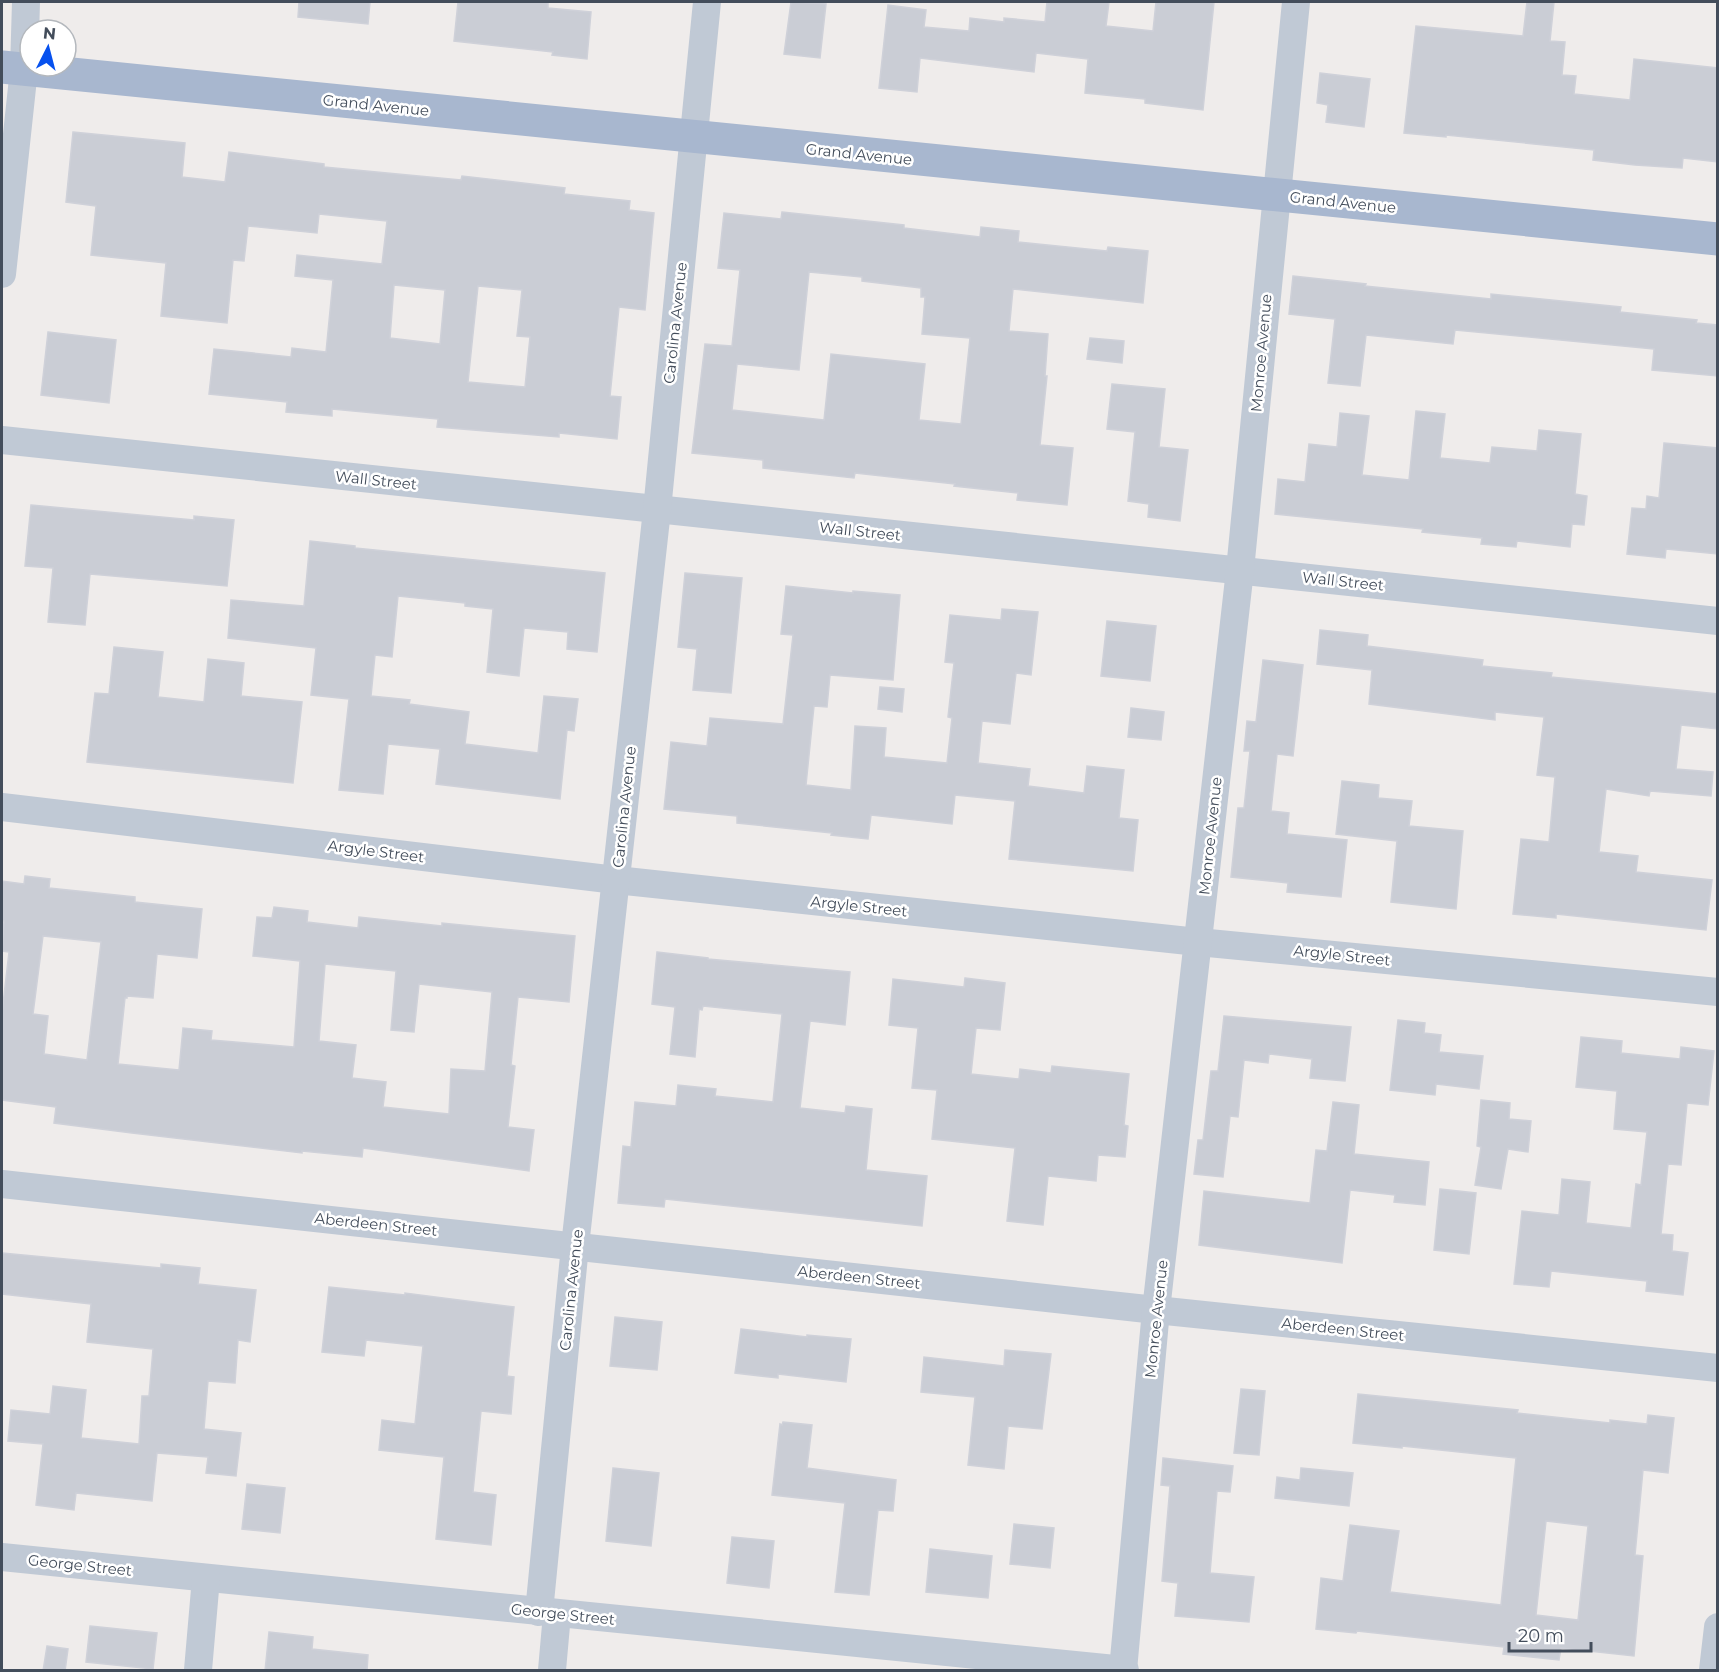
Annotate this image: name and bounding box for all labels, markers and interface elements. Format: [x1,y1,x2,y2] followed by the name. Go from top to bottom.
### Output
[18,18,78,78] north arrow
[42,23,57,44] text: N
[322,90,430,120] street label: Grand Avenue
[805,139,913,169] street label: Grand Avenue
[1289,187,1397,217] street label: Grand Avenue
[659,261,691,385] street label: Carolina Avenue
[1246,293,1276,413] street label: Monroe Avenue
[334,466,418,494] street label: Wall Street
[818,517,902,545] street label: Wall Street
[1301,567,1385,595] street label: Wall Street
[608,745,640,869] street label: Carolina Avenue
[1194,776,1226,896] street label: Monroe Avenue
[327,836,425,866] street label: Argyle Street
[810,891,908,921] street label: Argyle Street
[1293,940,1391,970] street label: Argyle Street
[314,1208,438,1240] street label: Aberdeen Street
[555,1228,587,1352] street label: Carolina Avenue
[1140,1259,1172,1379] street label: Monroe Avenue
[797,1261,921,1293] street label: Aberdeen Street
[1281,1313,1405,1345] street label: Aberdeen Street
[27,1550,133,1580] street label: George Street
[510,1599,616,1629] street label: George Street
[1509,1615,1592,1653] scale bar
[1518,1625,1564,1647] text: 20 m

